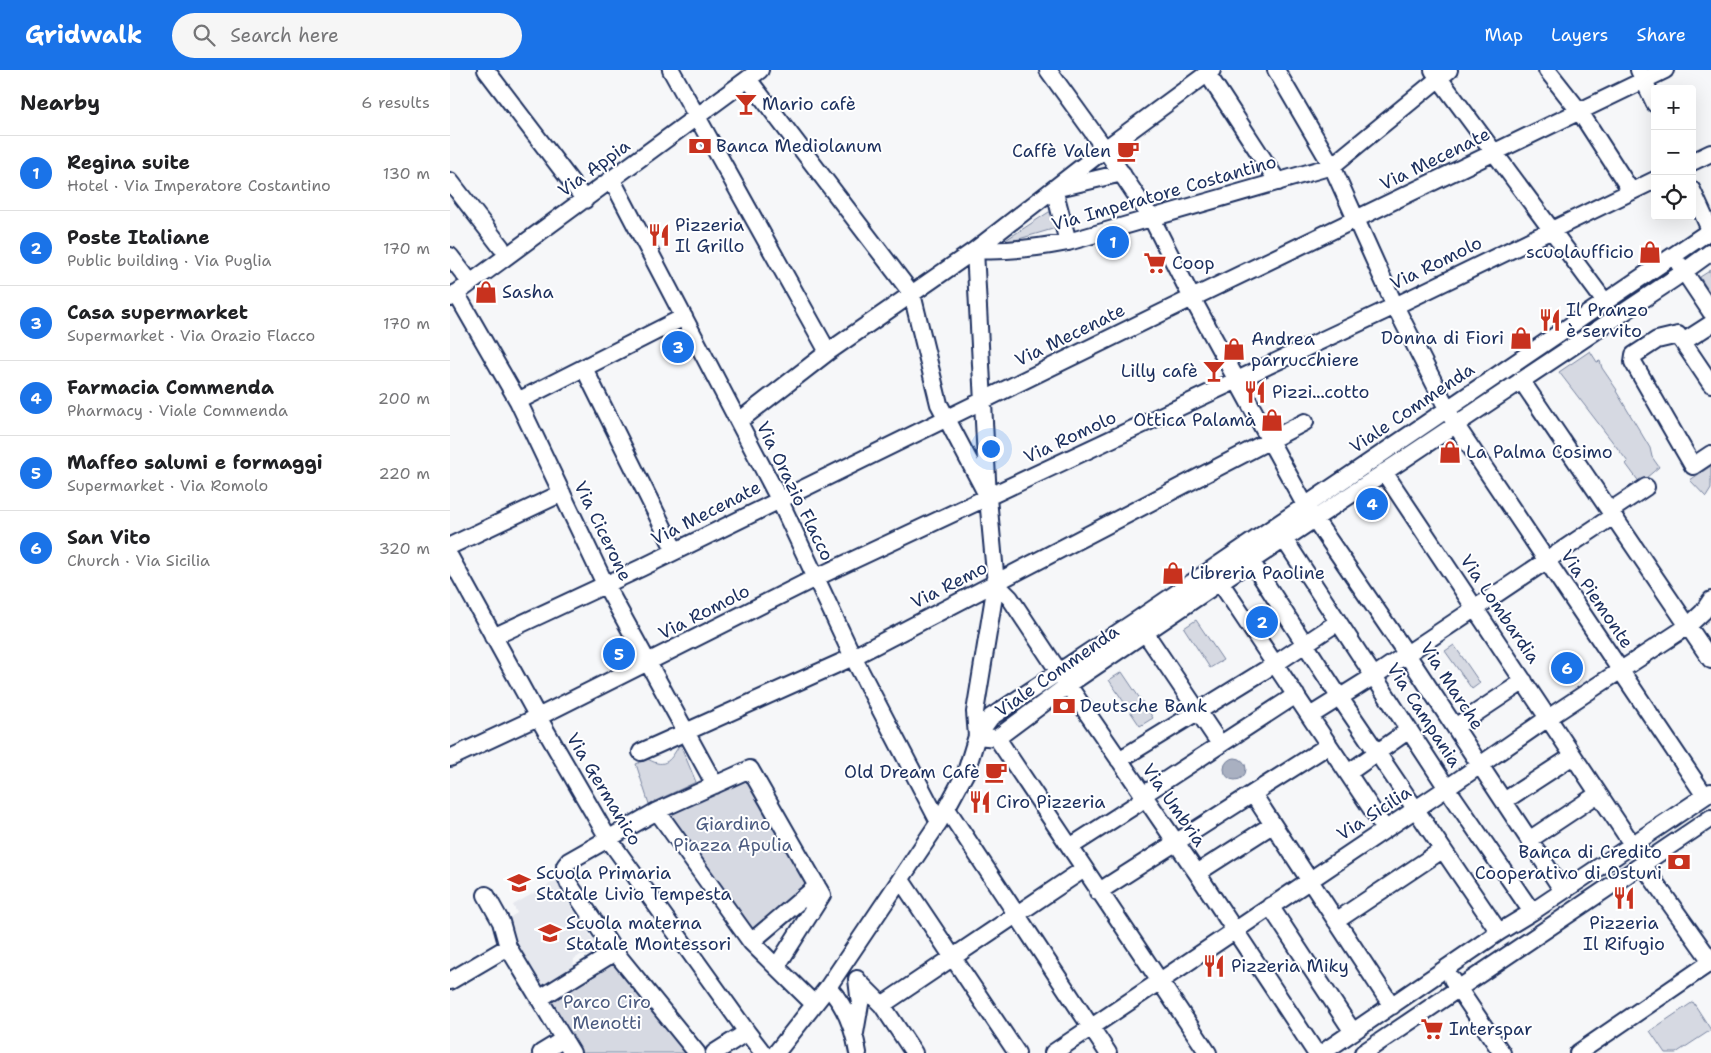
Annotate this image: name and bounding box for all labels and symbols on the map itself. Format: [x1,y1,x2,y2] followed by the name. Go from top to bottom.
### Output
[733,91,759,117] bar icon: Mario cafè
[762,92,856,116] place label: Mario cafè
[1376,122,1494,196] street label: Via Mecenate
[687,133,713,159] bank icon: Banca Mediolanum
[553,134,635,202] street label: Via Appia
[716,134,882,158] place label: Banca Mediolanum
[1115,138,1141,164] cafe icon: Caffè Valen
[1012,139,1111,163] place label: Caffè Valen
[1049,149,1279,237] street label: Via Imperatore Costantino
[675,213,744,258] place label: Pizzeria Il Grillo
[646,222,672,248] restaurant icon: Pizzeria Il Grillo
[1097,223,1129,261] pin: 1
[1386,230,1486,296] street label: Via Romolo
[1637,239,1663,265] shop icon: scuolaufficio
[1526,240,1634,264] place label: scuolaufficio
[1142,250,1168,276] supermarket icon: Coop
[1172,251,1215,275] place label: Coop
[473,279,499,305] shop icon: Sasha
[502,280,554,304] place label: Sasha
[1011,298,1129,372] street label: Via Mecenate
[1566,298,1648,343] place label: Il Pranzo è servito
[1537,307,1563,333] restaurant icon: Il Pranzo è servito
[1508,325,1534,351] shop icon: Donna di Fiori
[1381,326,1504,350] place label: Donna di Fiori
[1251,327,1359,372] place label: Andrea parrucchiere
[662,328,694,366] pin: 3
[1221,336,1247,362] shop icon: Andrea parrucchiere
[1345,357,1479,459] street label: Viale Commenda
[1201,358,1227,384] bar icon: Lilly cafè
[1121,359,1198,383] place label: Lilly cafè
[1242,379,1268,405] restaurant icon: Pizzi...cotto
[1272,380,1369,404] place label: Pizzi...cotto
[1020,405,1120,469] street label: Via Romolo
[1259,407,1285,433] shop icon: Ottica Palamà
[1133,408,1256,432] place label: Ottica Palamà
[751,417,839,565] street label: Via Orazio Flacco
[978,436,1004,462] your location
[1437,439,1463,465] shop icon: La Palma Cosimo
[1466,440,1613,464] place label: La Palma Cosimo
[647,475,765,551] street label: Via Mecenate
[568,477,638,585] street label: Via Cicerone
[1356,485,1388,523] pin: 4
[1555,545,1639,653] street label: Via Piemonte
[1455,550,1545,668] street label: Via Lombardia
[907,556,991,614] street label: Via Remo
[1160,560,1186,586] shop icon: Libreria Paoline
[1190,561,1325,585] place label: Libreria Paoline
[654,579,754,645] street label: Via Romolo
[1246,603,1278,641] pin: 2
[990,619,1124,723] street label: Viale Commenda
[603,635,635,673] pin: 5
[1415,638,1489,734] street label: Via Marche
[1551,649,1583,687] pin: 6
[1381,658,1467,772] street label: Via Campania
[1051,693,1077,719] bank icon: Deutsche Bank
[1080,694,1207,718] place label: Deutsche Bank
[561,728,647,850] street label: Via Germanico
[983,759,1009,785] cafe icon: Old Dream Cafè
[1137,759,1211,851] street label: Via Umbria
[844,760,980,784] place label: Old Dream Cafè
[1332,780,1416,846] street label: Via Sicilia
[967,789,993,815] restaurant icon: Ciro Pizzeria
[996,790,1106,814] place label: Ciro Pizzeria
[673,812,793,857] park label: Giardino Piazza Apulia
[1475,840,1662,885] place label: Banca di Credito Cooperativo di Ostuni
[1666,849,1692,875] bank icon: Banca di Credito Cooperativo di Ostuni
[536,861,732,906] place label: Scuola Primaria Statale Livio Tempesta
[506,870,532,896] school or university icon: Scuola Primaria Statale Livio Tempesta
[1611,885,1637,911] restaurant icon: Pizzeria Il Rifugio
[566,911,731,956] place label: Scuola materna Statale Montessori
[1583,911,1665,956] place label: Pizzeria Il Rifugio
[537,920,563,946] school or university icon: Scuola materna Statale Montessori
[1201,953,1227,979] restaurant icon: Pizzeria Miky
[1231,954,1349,978] place label: Pizzeria Miky
[563,990,651,1035] park label: Parco Ciro Menotti
[1419,1016,1445,1042] supermarket icon: Interspar
[1449,1017,1532,1041] place label: Interspar

